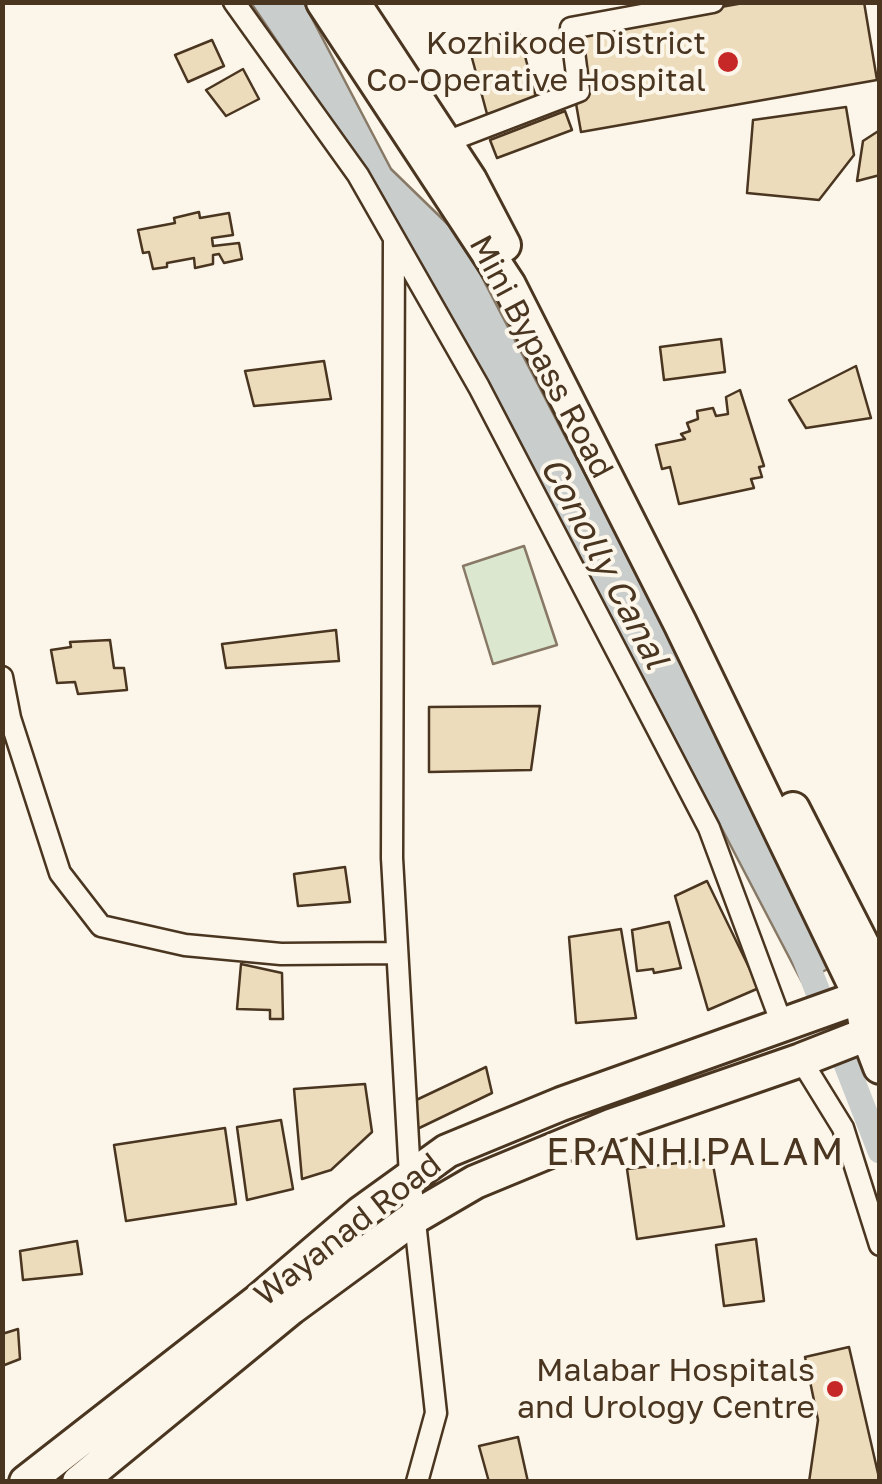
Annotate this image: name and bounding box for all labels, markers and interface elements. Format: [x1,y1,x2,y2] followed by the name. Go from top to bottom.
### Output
[366,25,706,100] place label: Kozhikode District Co-Operative Hospital
[715,49,741,75] marker: Kozhikode District Co-Operative Hospital
[461,229,621,485] street label: Mini Bypass Road
[531,450,677,676] water label: Conolly Canal
[546,1130,846,1176] district label: ERANHIPALAM
[247,1145,449,1315] street label: Wayanad Road
[517,1352,815,1427] place label: Malabar Hospitals and Urology Centre
[824,1378,846,1400] marker: Malabar Hospitals and Urology Centre

